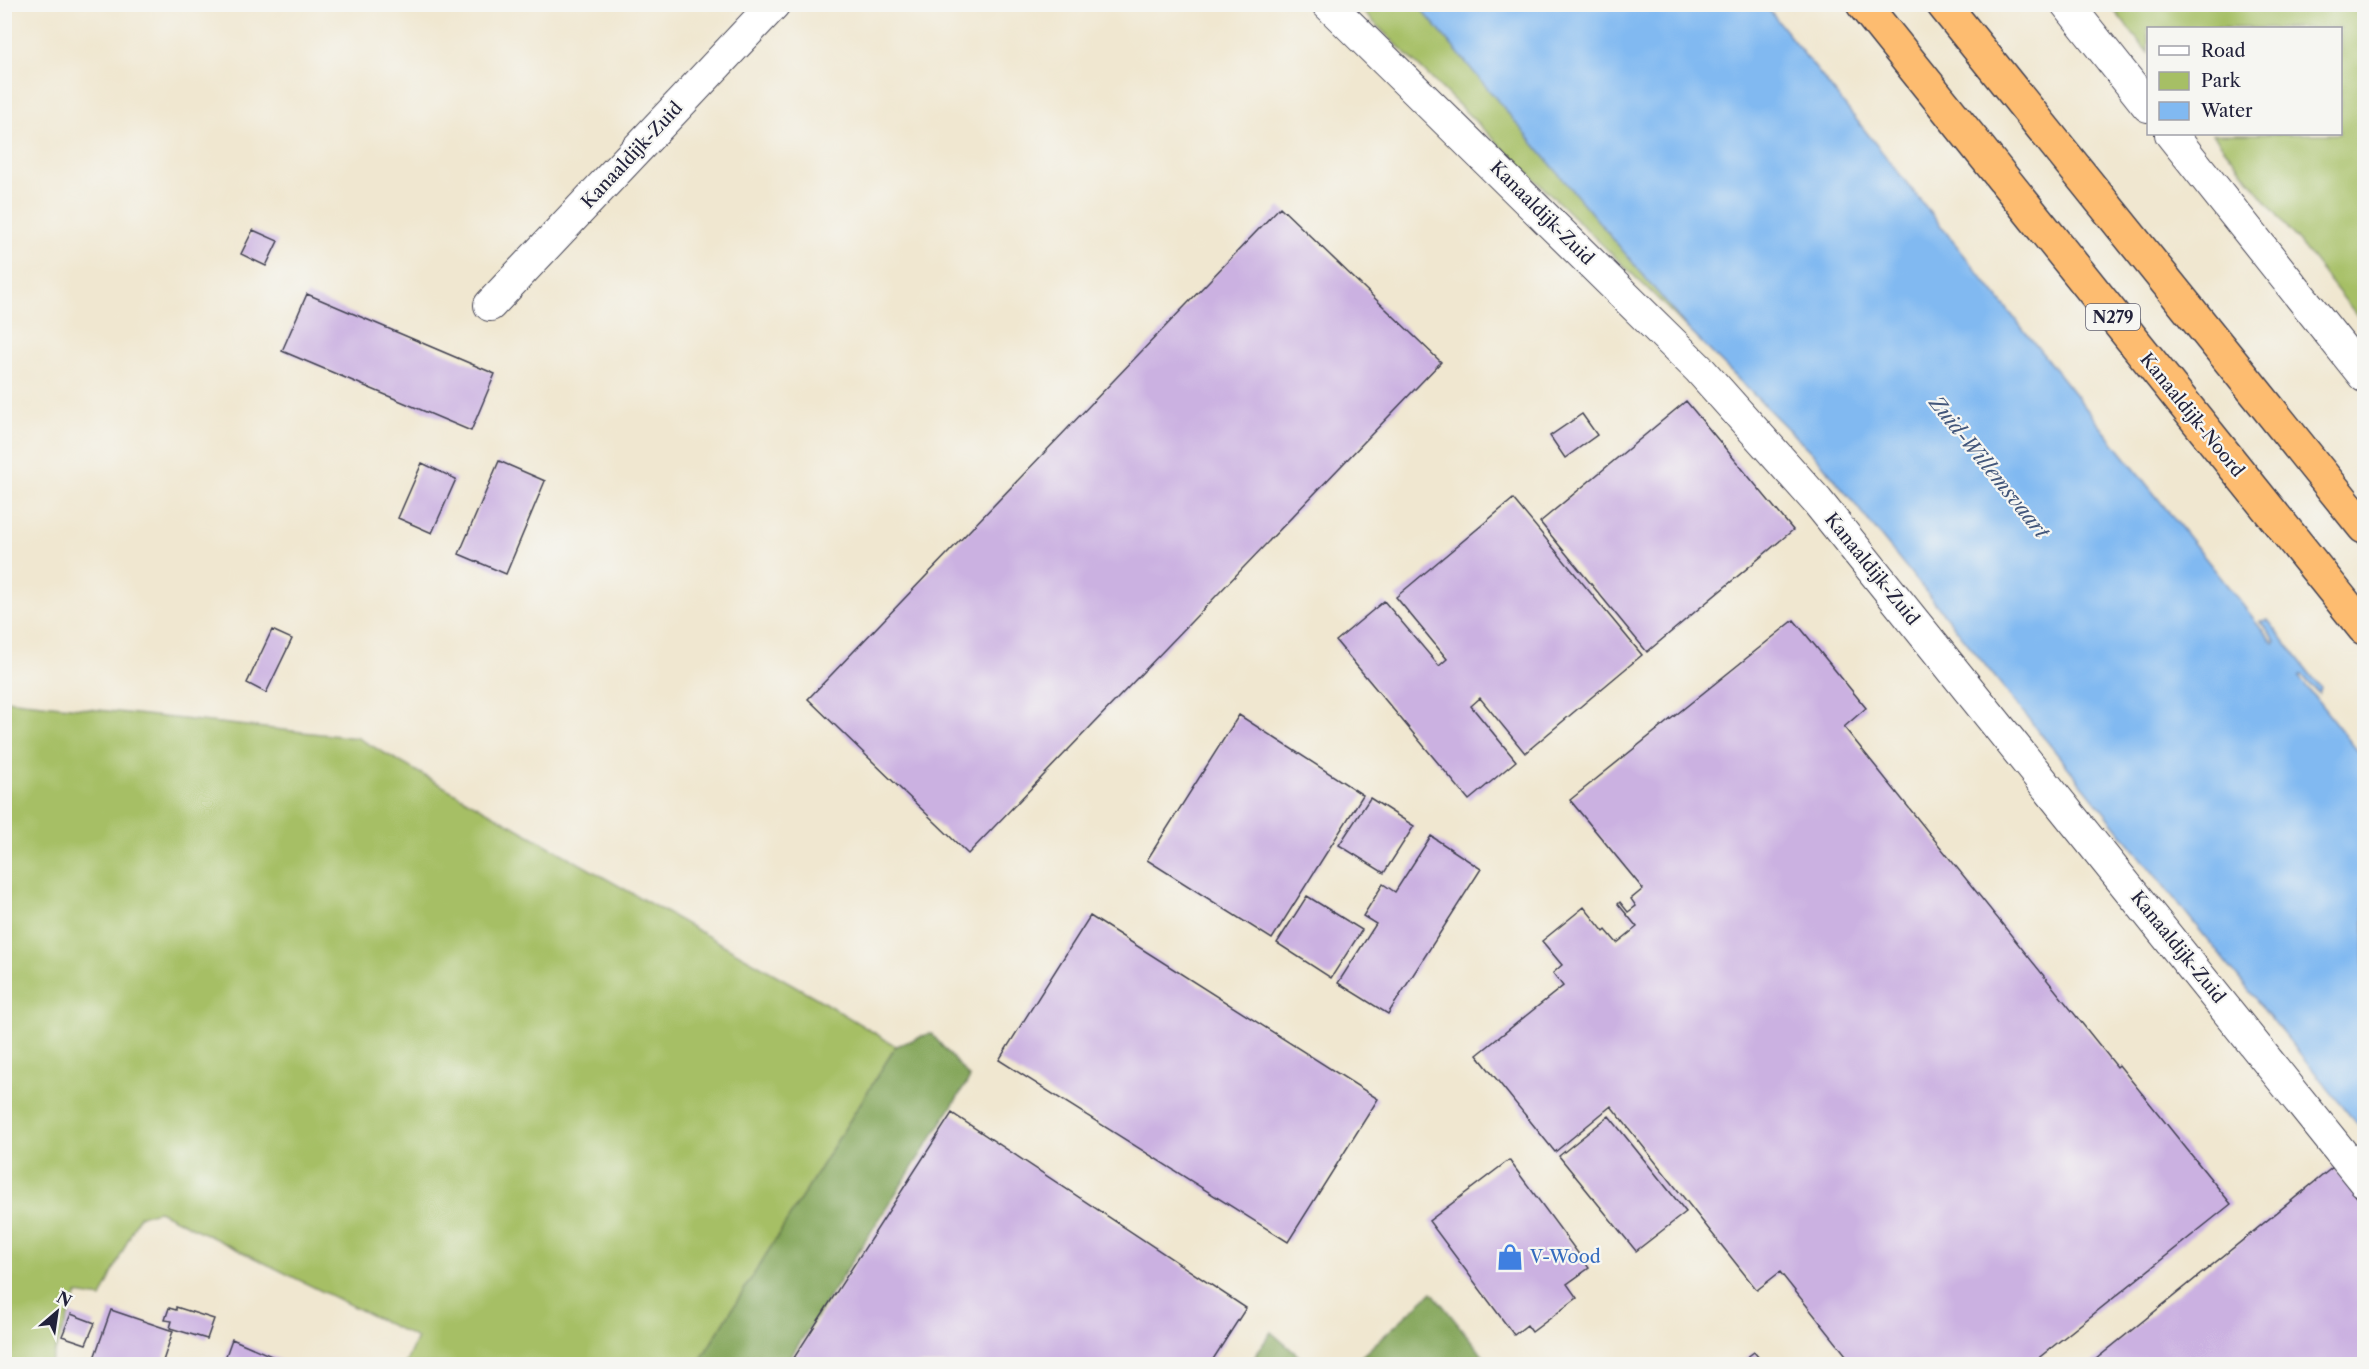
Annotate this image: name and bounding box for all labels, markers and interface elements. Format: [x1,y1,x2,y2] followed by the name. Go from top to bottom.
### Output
[2147,27,2342,135] legend
[2201,40,2246,62] text: Road
[2201,70,2242,92] text: Park
[577,97,687,213] street label: Kanaaldijk-Zuid
[2200,100,2253,122] text: Water
[1485,156,1599,270] street label: Kanaaldijk-Zuid
[2086,304,2140,330] road number: N279
[2135,349,2249,481] street label: Kanaaldijk-Noord
[1923,390,2054,544] water label: Zuid-Willemsvaart
[1820,508,1924,630] street label: Kanaaldijk-Zuid
[2126,886,2230,1008] street label: Kanaaldijk-Zuid
[1495,1242,1525,1272] shop icon: V-Wood
[1529,1246,1601,1268] place label: V-Wood
[27,1282,87,1342] north arrow
[53,1287,75,1311] text: N

